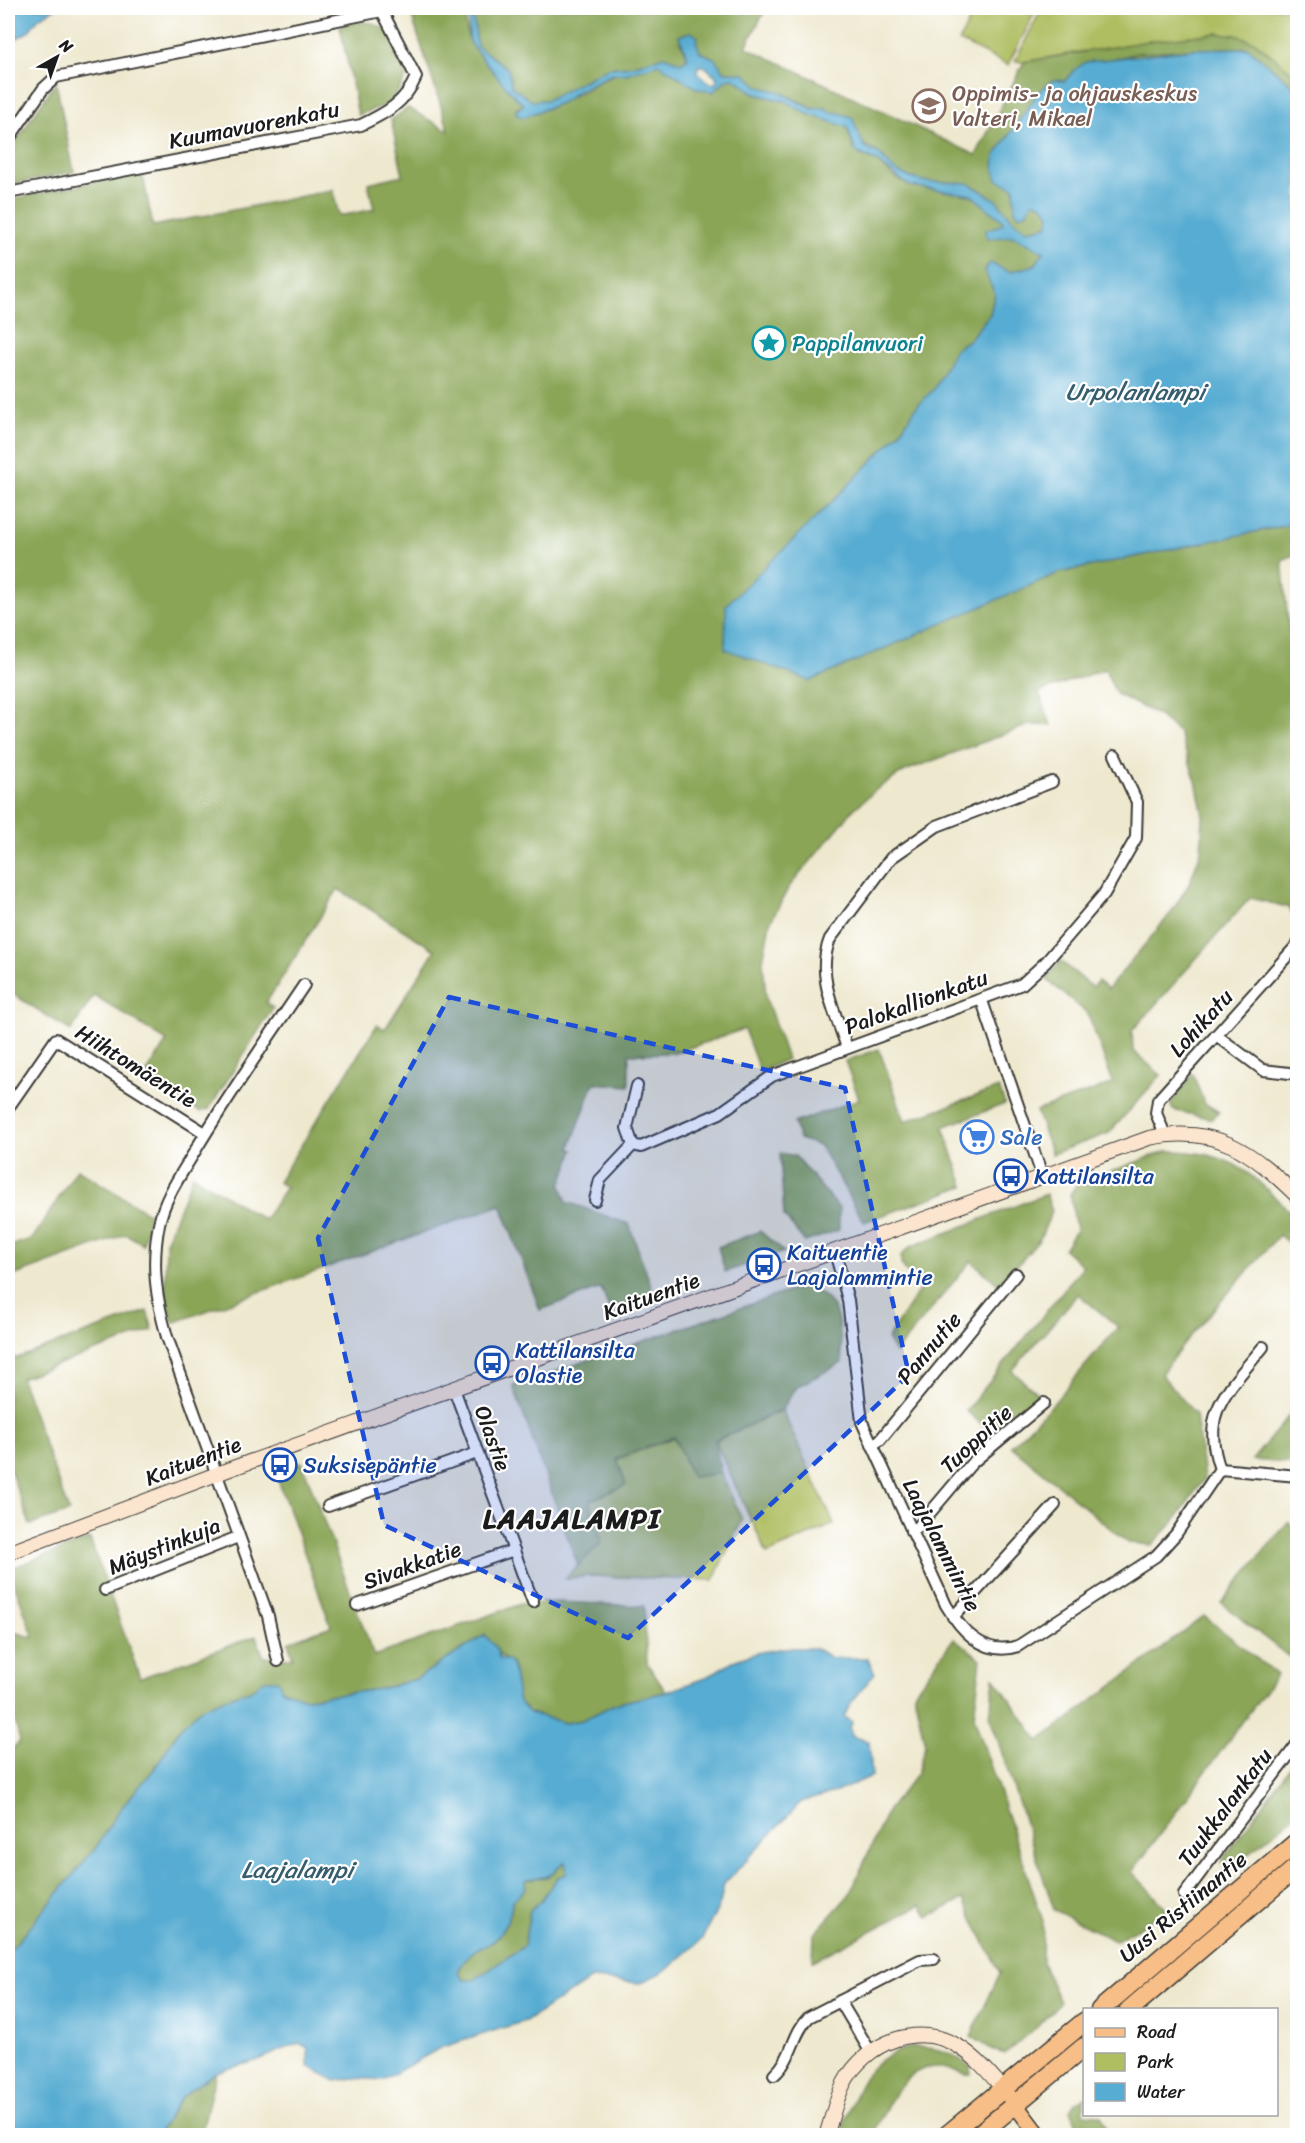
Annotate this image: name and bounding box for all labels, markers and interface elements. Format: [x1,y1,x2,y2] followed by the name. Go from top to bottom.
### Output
[27,27,87,87] north arrow
[52,31,81,61] text: N
[952,74,1197,138] place label: Oppimis- ja ohjauskeskus Valteri, Mikael
[911,88,947,124] school or university icon: Oppimis- ja ohjauskeskus Valteri, Mikael
[165,89,343,161] street label: Kuumavuorenkatu
[792,324,924,363] place label: Pappilanvuori
[751,325,787,361] place icon: Pappilanvuori
[1065,371,1209,413] water label: Urpolanlampi
[839,958,994,1046] street label: Palokallionkatu
[1159,979,1243,1067] street label: Lohikatu
[68,1013,205,1119] street label: Hiihtomäentie
[1000,1118,1042,1157] place label: Sale
[959,1119,995,1155] supermarket icon: Sale
[1034,1157,1155,1196] place label: Kattilansilta
[993,1158,1029,1194] bus stop icon: Kattilansilta
[787,1233,933,1297] place label: Kaituentie Laajalammintie
[746,1247,782,1283] bus stop icon: Kaituentie Laajalammintie
[597,1260,705,1332] street label: Kaituentie
[886,1302,972,1394] street label: Pannutie
[515,1331,636,1395] place label: Kattilansilta Olastie
[474,1345,510,1381] bus stop icon: Kattilansilta Olastie
[930,1394,1022,1484] street label: Tuoppitie
[463,1400,523,1477] street label: Olastie
[139,1425,247,1497] street label: Kaituentie
[303,1446,437,1485] place label: Suksisepäntie
[262,1447,298,1483] bus stop icon: Suksisepäntie
[892,1471,992,1619] street label: Laajalammintie
[483,1494,662,1543] district label: LAAJALAMPI
[102,1506,226,1586] street label: Mäystinkuja
[357,1529,467,1601] street label: Sivakkatie
[1167,1739,1283,1875] street label: Tuukkalankatu
[1110,1841,1256,1973] street label: Uusi Ristiinantie
[241,1849,357,1891] water label: Laajalampi
[1083,2008,1278,2116] legend
[1137,2016,1177,2048] text: Road
[1137,2046,1174,2078] text: Park
[1137,2076,1186,2108] text: Water

